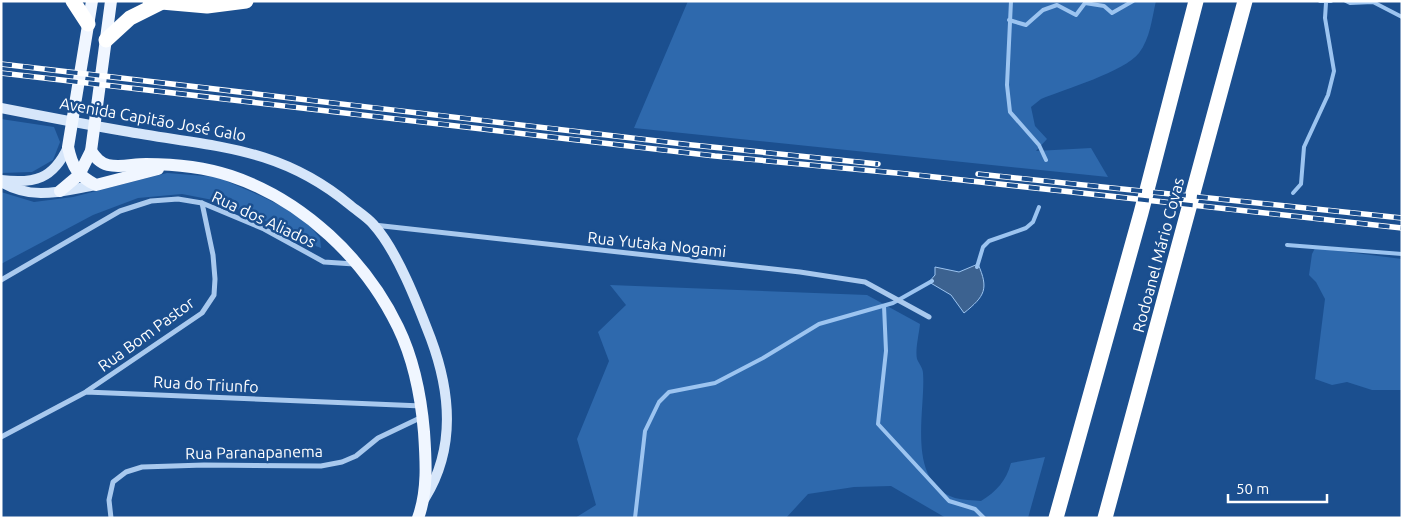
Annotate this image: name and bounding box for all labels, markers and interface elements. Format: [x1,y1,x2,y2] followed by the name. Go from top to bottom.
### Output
[58,94,248,144] street label: Avenida Capitão José Galo
[1129,176,1187,334] street label: Rodoanel Mário Covas
[209,187,319,251] street label: Rua dos Aliados
[587,228,727,260] street label: Rua Yutaka Nogami
[94,293,198,375] street label: Rua Bom Pastor
[153,372,259,396] street label: Rua do Triunfo
[185,442,323,462] street label: Rua Paranapanema
[1228,472,1327,504] scale bar
[1236,480,1269,497] text: 50 m

